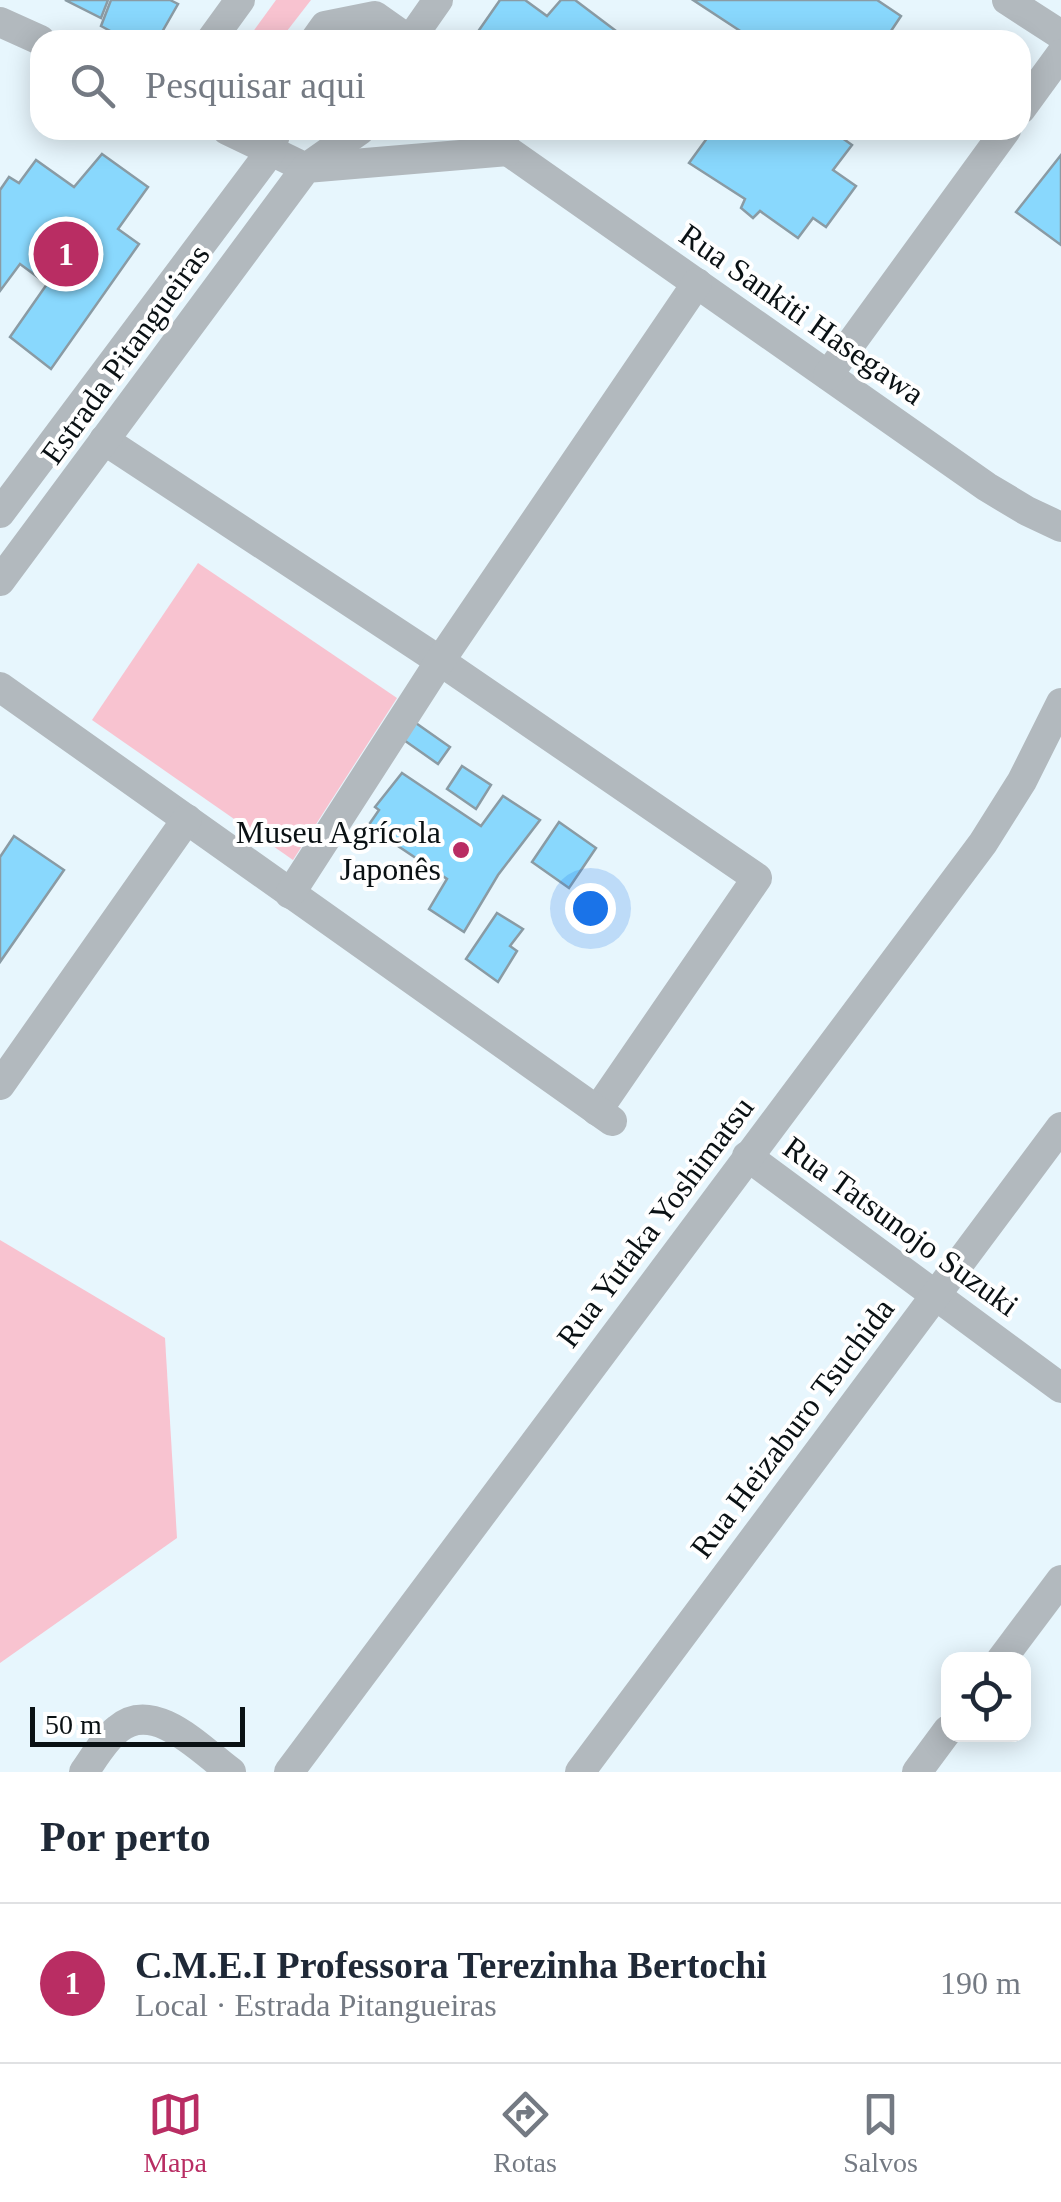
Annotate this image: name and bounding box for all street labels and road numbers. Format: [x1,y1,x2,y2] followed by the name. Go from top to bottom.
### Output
[673,216,931,412] street label: Rua Sankiti Hasegawa
[33,237,217,471] street label: Estrada Pitangueiras
[549,1090,761,1354] street label: Rua Yutaka Yoshimatsu
[777,1129,1026,1323] street label: Rua Tatsunojo Suzuki
[683,1291,901,1565] street label: Rua Heizaburo Tsuchida

